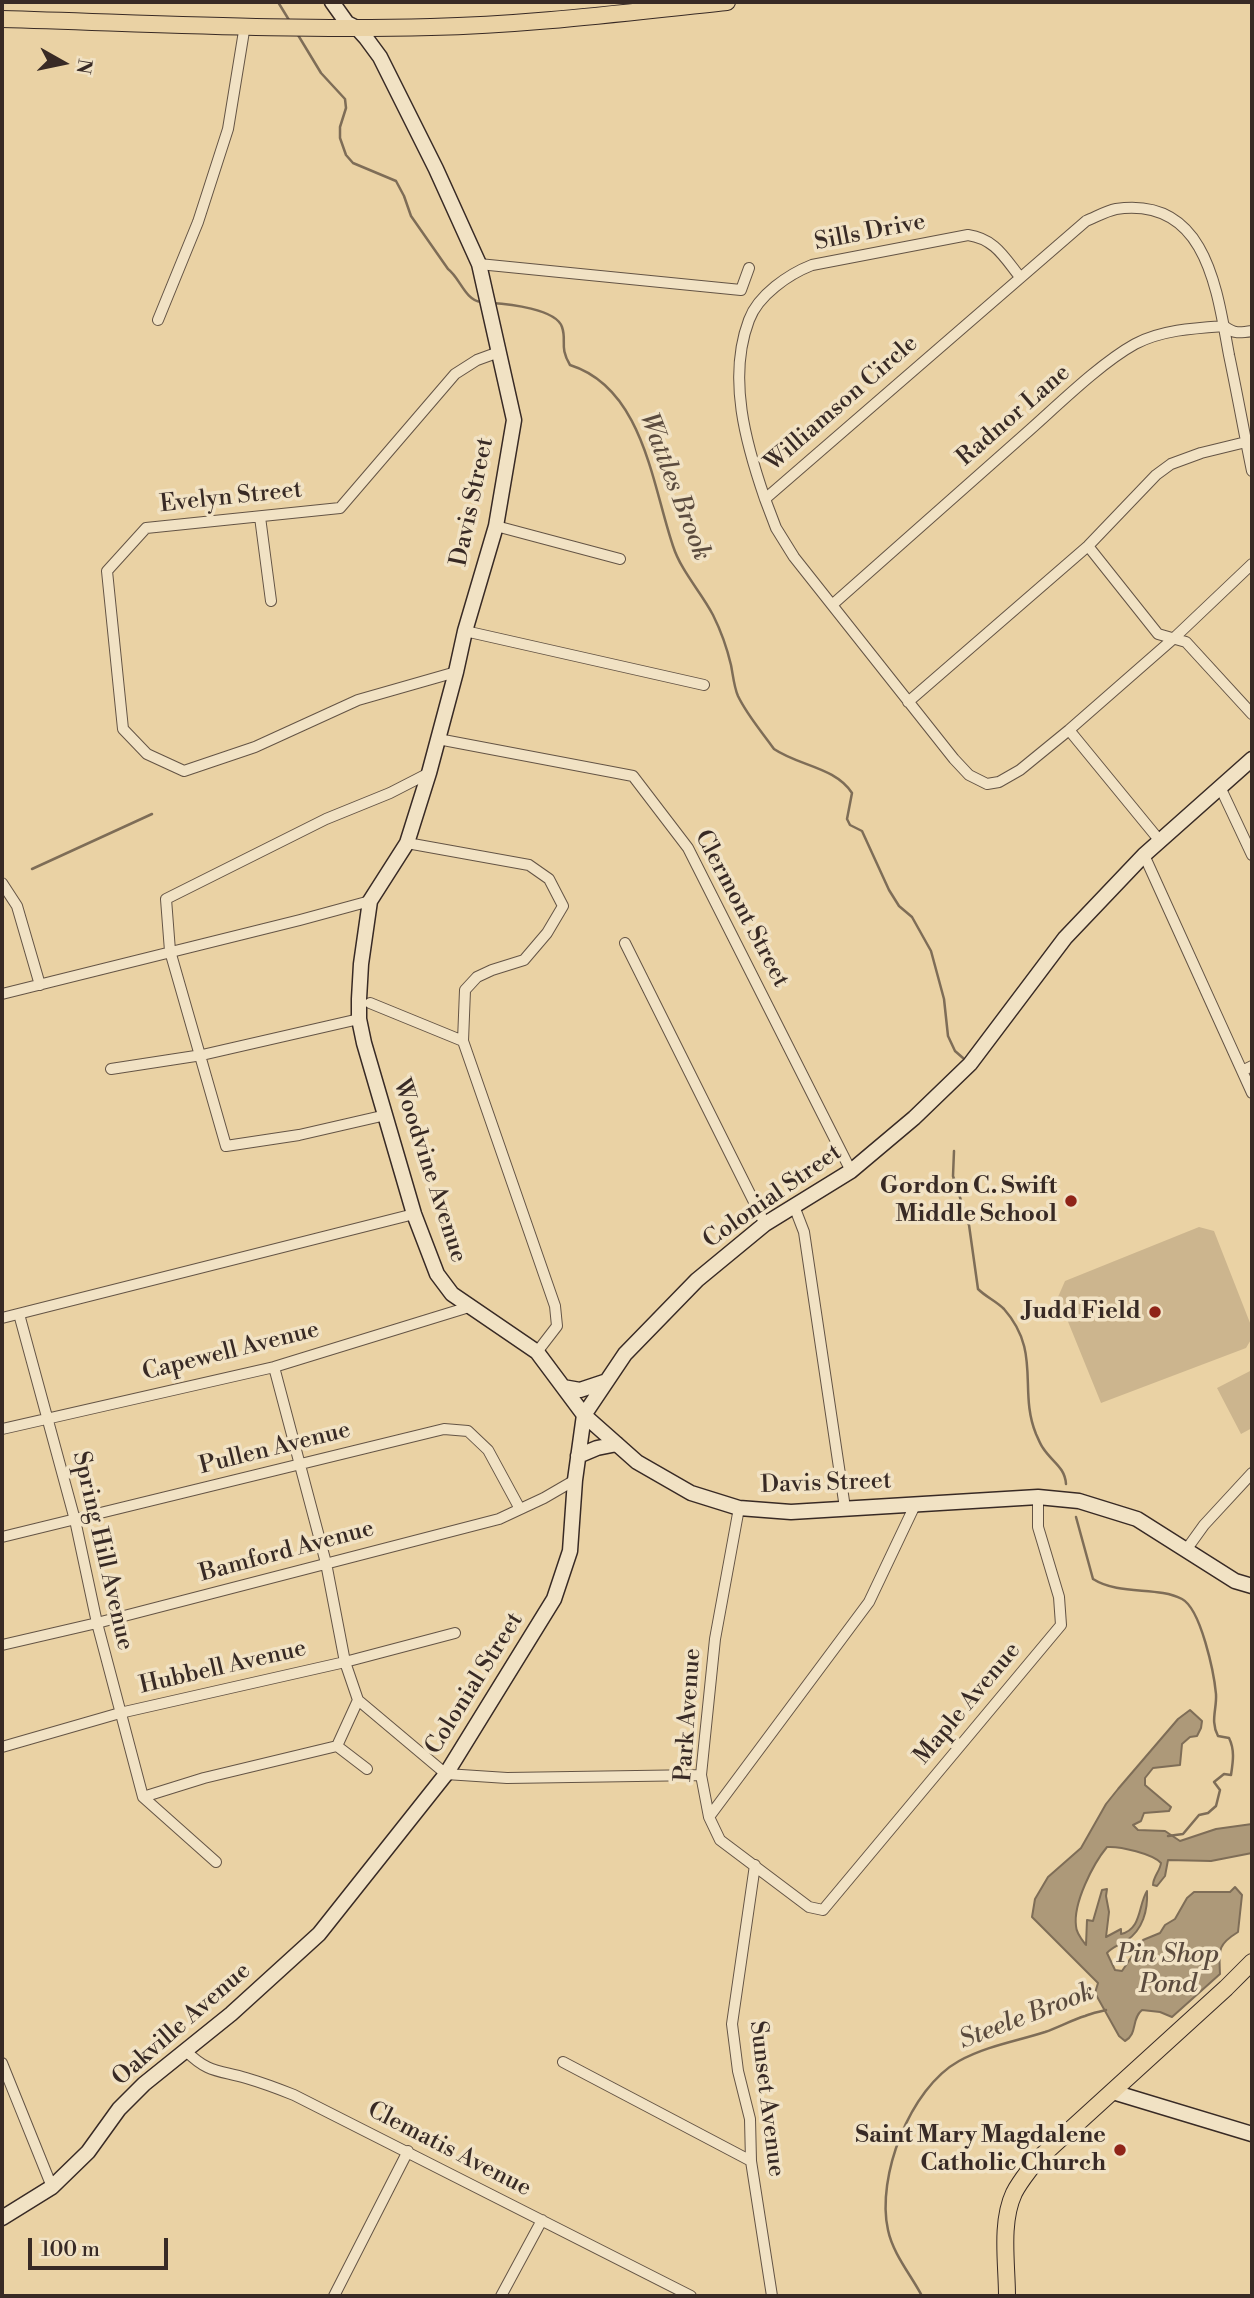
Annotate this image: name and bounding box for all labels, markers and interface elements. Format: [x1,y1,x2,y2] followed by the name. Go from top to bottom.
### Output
[28,28,98,98] north arrow
[71,57,97,76] text: N
[812,208,928,258] street label: Sills Drive
[760,330,924,478] street label: Williamson Circle
[952,359,1076,473] street label: Radnor Lane
[631,409,717,565] water label: Wattles Brook
[445,435,501,569] street label: Davis Street
[158,476,304,520] street label: Evelyn Street
[687,825,795,993] street label: Clermont Street
[386,1076,472,1266] street label: Woodvine Avenue
[698,1139,848,1255] street label: Colonial Street
[880,1173,1057,1229] place label: Gordon C. Swift Middle School
[1063,1193,1079,1209] marker: Gordon C. Swift Middle School
[1023,1298,1141,1326] place label: Judd Field
[1147,1304,1163,1320] marker: Judd Field
[140,1316,322,1388] street label: Capewell Avenue
[196,1416,354,1482] street label: Pullen Avenue
[65,1449,139,1653] street label: Spring Hill Avenue
[760,1467,892,1501] street label: Davis Street
[197,1515,377,1589] street label: Bamford Avenue
[420,1608,530,1760] street label: Colonial Street
[137,1635,309,1701] street label: Hubbell Avenue
[909,1637,1027,1771] street label: Maple Avenue
[670,1647,708,1783] street label: Park Avenue
[1117,1940,1219,2002] water label: Pin Shop Pond
[107,1957,257,2093] street label: Oakville Avenue
[955,1977,1099,2057] water label: Steele Brook
[742,2019,790,2179] street label: Sunset Avenue
[362,2096,536,2204] street label: Clematis Avenue
[855,2122,1106,2178] place label: Saint Mary Magdalene Catholic Church
[1112,2142,1128,2158] marker: Saint Mary Magdalene Catholic Church
[32,2224,172,2268] scale bar
[41,2237,100,2263] text: 100 m

